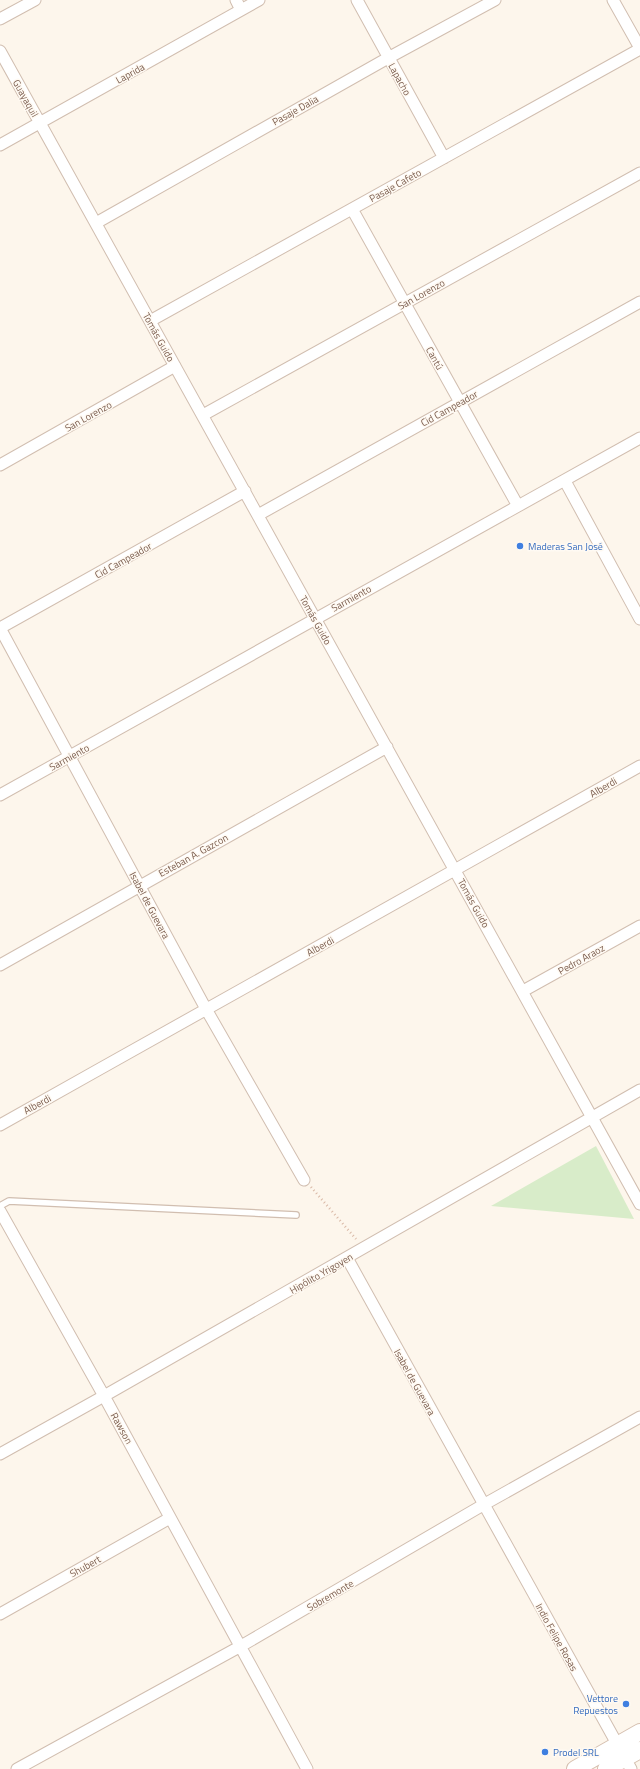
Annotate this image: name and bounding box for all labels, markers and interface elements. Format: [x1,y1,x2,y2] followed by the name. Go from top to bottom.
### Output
[113,59,147,88] street label: Laprida
[384,60,415,98] street label: Lapacho
[9,77,42,120] street label: Guayaquil
[269,92,321,129] street label: Pasaje Dalia
[366,165,424,206] street label: Pasaje Cafeto
[395,275,447,314] street label: San Lorenzo
[139,310,178,365] street label: Tomás Guido
[422,344,447,373] street label: Cantú
[418,386,481,430] street label: Cid Campeador
[62,397,114,436] street label: San Lorenzo
[92,538,155,582] street label: Cid Campeador
[528,539,603,554] place label: Maderas San José
[515,541,525,551] marker: Maderas San José
[329,581,374,616] street label: Sarmiento
[296,593,335,648] street label: Tomás Guido
[47,740,92,775] street label: Sarmiento
[587,774,620,801] street label: Alberdi
[156,830,231,881] street label: Esteban A. Gazcon
[126,869,174,941] street label: Isabel de Guevara
[454,876,493,931] street label: Tomás Guido
[304,933,337,960] street label: Alberdi
[555,940,608,978] street label: Pedro Araoz
[21,1091,54,1118] street label: Alberdi
[287,1249,356,1298] street label: Hipólito Yrigoyen
[390,1346,439,1418] street label: Isabel de Guevara
[107,1410,136,1447] street label: Rawson
[67,1552,104,1581] street label: Shubert
[304,1576,356,1615] street label: Sobremonte
[532,1601,582,1674] street label: Indio Felipe Rosas
[573,1691,618,1718] place label: Vettore Repuestos
[621,1699,631,1709] marker: Vettore Repuestos
[553,1745,599,1760] place label: Prodel SRL
[540,1747,550,1757] marker: Prodel SRL

